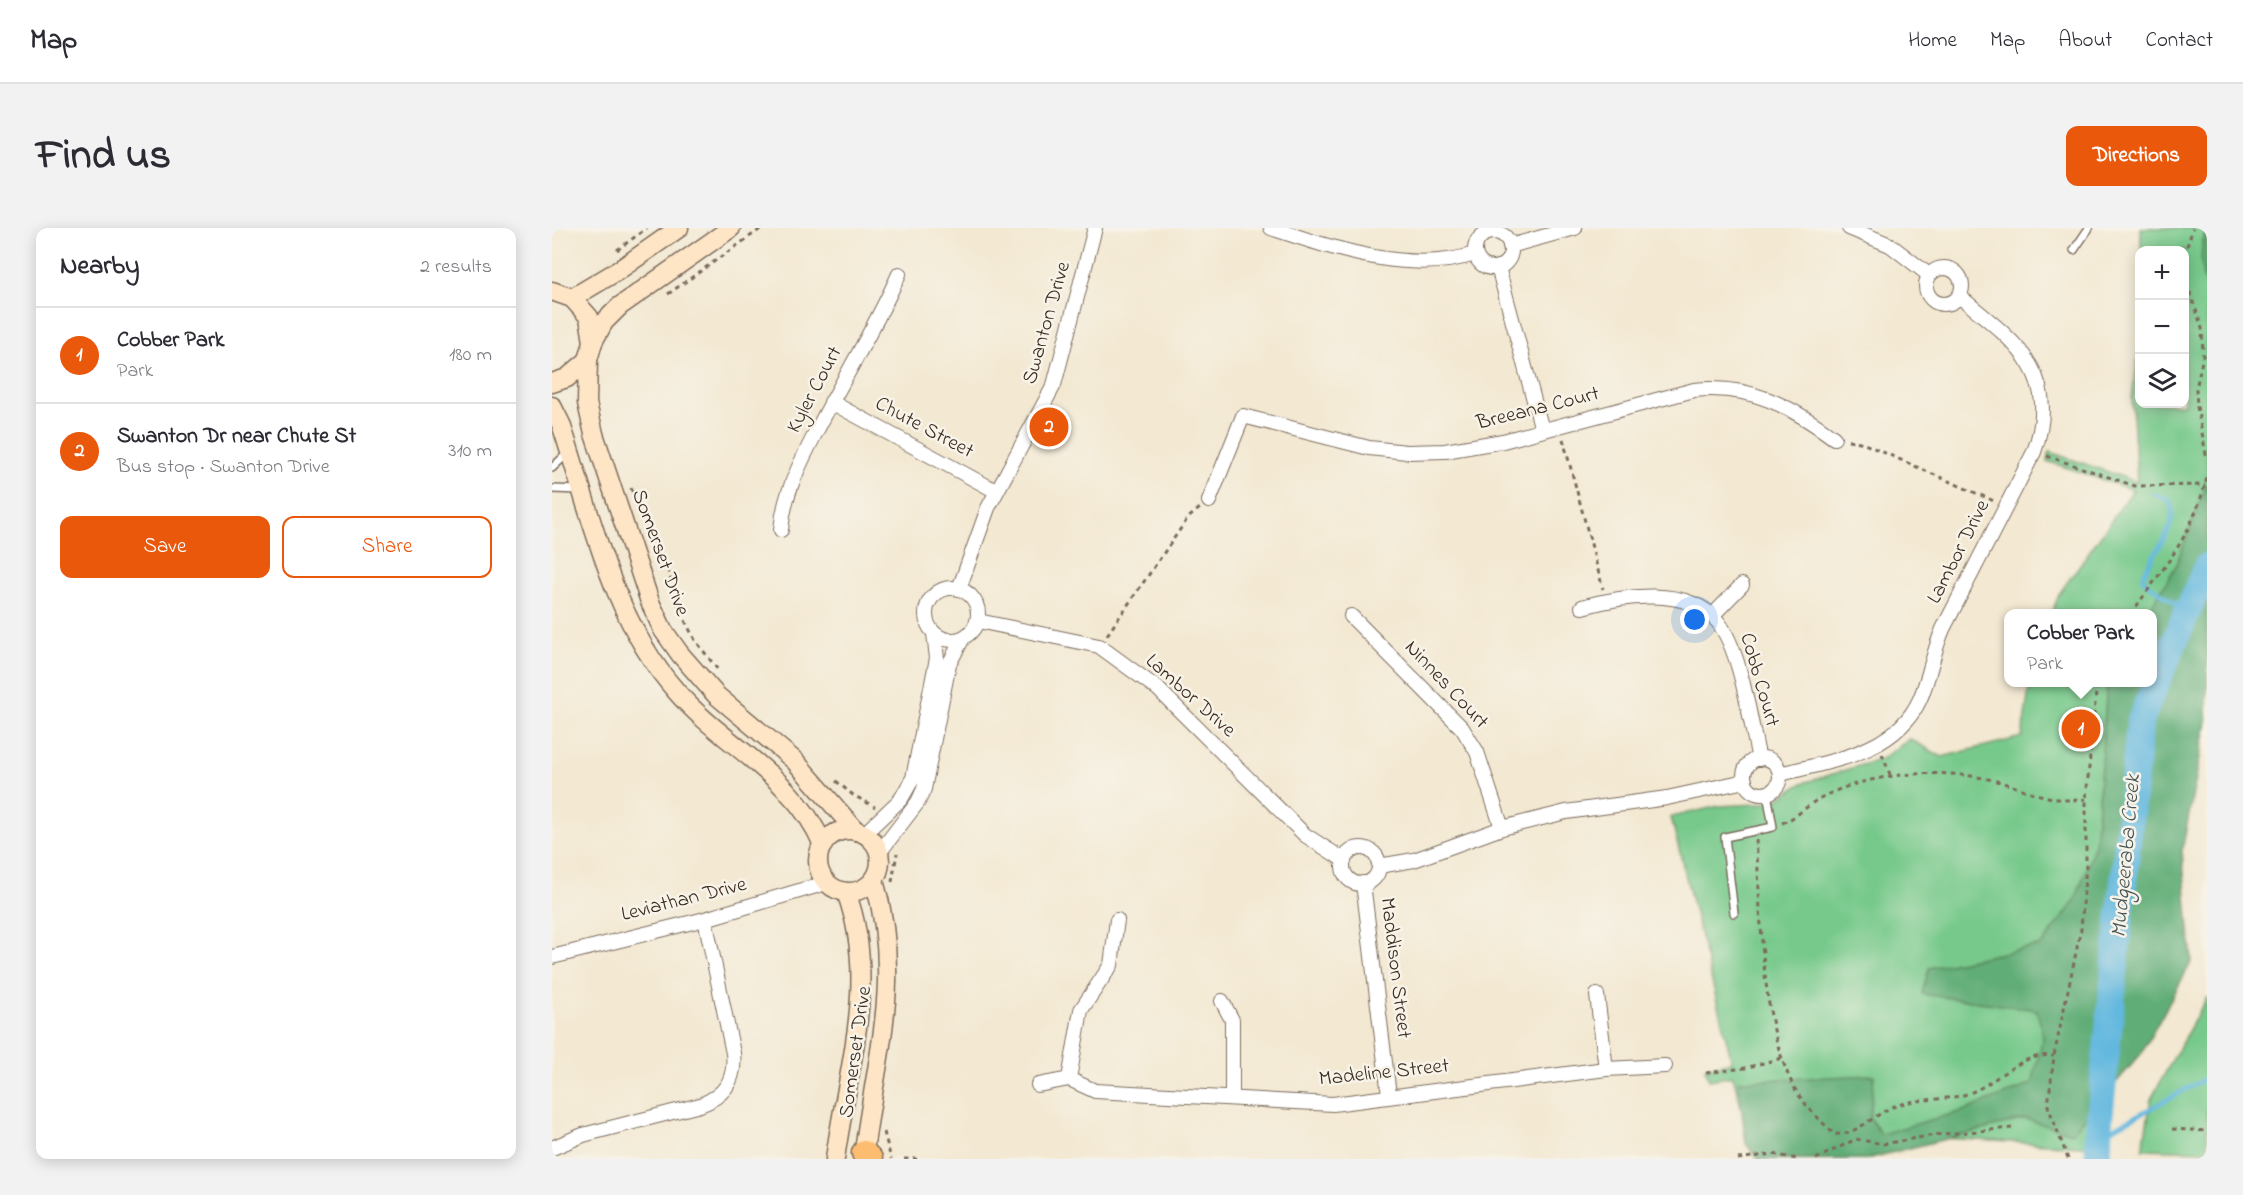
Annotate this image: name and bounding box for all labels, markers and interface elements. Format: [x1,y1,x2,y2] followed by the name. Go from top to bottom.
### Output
[30,21,77,62] text: Map
[1908,26,1957,56] text: Home
[1990,26,2025,56] text: Map
[2058,26,2112,56] text: About
[2145,26,2213,56] text: Contact
[36,126,171,187] text: Find us
[2066,126,2207,186] button: Directions
[2135,246,2189,408] map controls
[2135,246,2189,300] button: +
[60,248,139,286] text: Nearby
[420,253,492,282] text: 2 results
[1015,258,1079,388] street label: Swanton Drive
[2135,300,2189,354] button: −
[117,325,224,357] text: Cobber Park
[76,341,83,370] text: 1
[449,341,492,370] text: 180 m
[780,341,852,440] street label: Kyler Court
[2135,354,2189,408] button: layers
[117,357,153,386] text: Park
[1472,379,1603,439] street label: Breeana Court
[869,389,979,467] street label: Chute Street
[1030,404,1068,450] pin: 2
[117,421,356,453] text: Swanton Dr near Chute St
[75,437,84,466] text: 2
[448,437,492,466] text: 310 m
[117,453,330,482] text: Bus stop · Swanton Drive
[623,485,697,621] street label: Somerset Drive
[1920,494,1998,609] street label: Lambor Drive
[60,516,270,578] button: Save
[282,516,492,578] button: Share
[1680,605,1709,634] your location
[2004,609,2157,687] popup
[2027,618,2134,650] text: Cobber Park
[1731,629,1787,731] street label: Cobb Court
[1397,634,1495,736] street label: Ninnes Court
[1138,647,1242,745] street label: Lambor Drive
[2027,650,2063,679] text: Park
[2062,706,2101,752] pin: 1
[2104,772,2150,939] water label: Mudgeeraba Creek
[618,870,750,930] street label: Leviathan Drive
[1371,896,1419,1040] street label: Maddison Street
[832,984,880,1120] street label: Somerset Drive
[1318,1051,1450,1095] street label: Madeline Street

